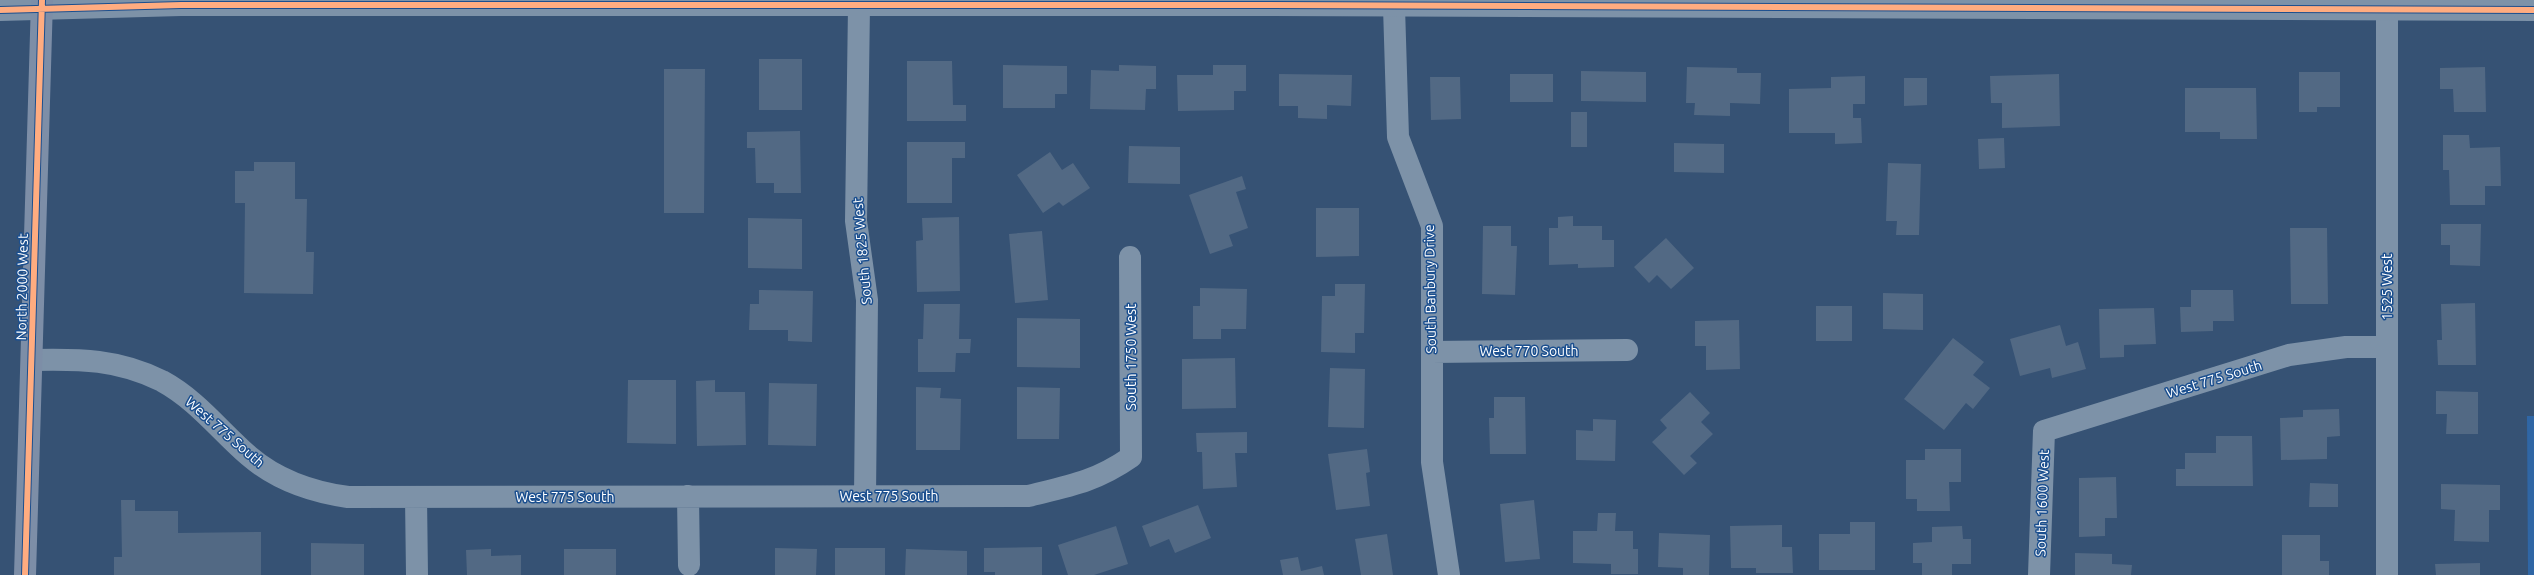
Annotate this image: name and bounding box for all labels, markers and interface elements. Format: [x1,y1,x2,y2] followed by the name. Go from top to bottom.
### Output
[849,196,875,305] street label: South 1825 West
[1421,224,1439,354] street label: South Banbury Drive
[13,233,31,341] street label: North 2000 West
[2379,253,2395,320] street label: 1525 West
[1123,303,1139,411] street label: South 1750 West
[1479,343,1579,359] street label: West 770 South
[2164,357,2264,401] street label: West 775 South
[182,393,268,471] street label: West 775 South
[2032,449,2052,557] street label: South 1600 West
[839,488,939,504] street label: West 775 South
[515,489,615,505] street label: West 775 South

